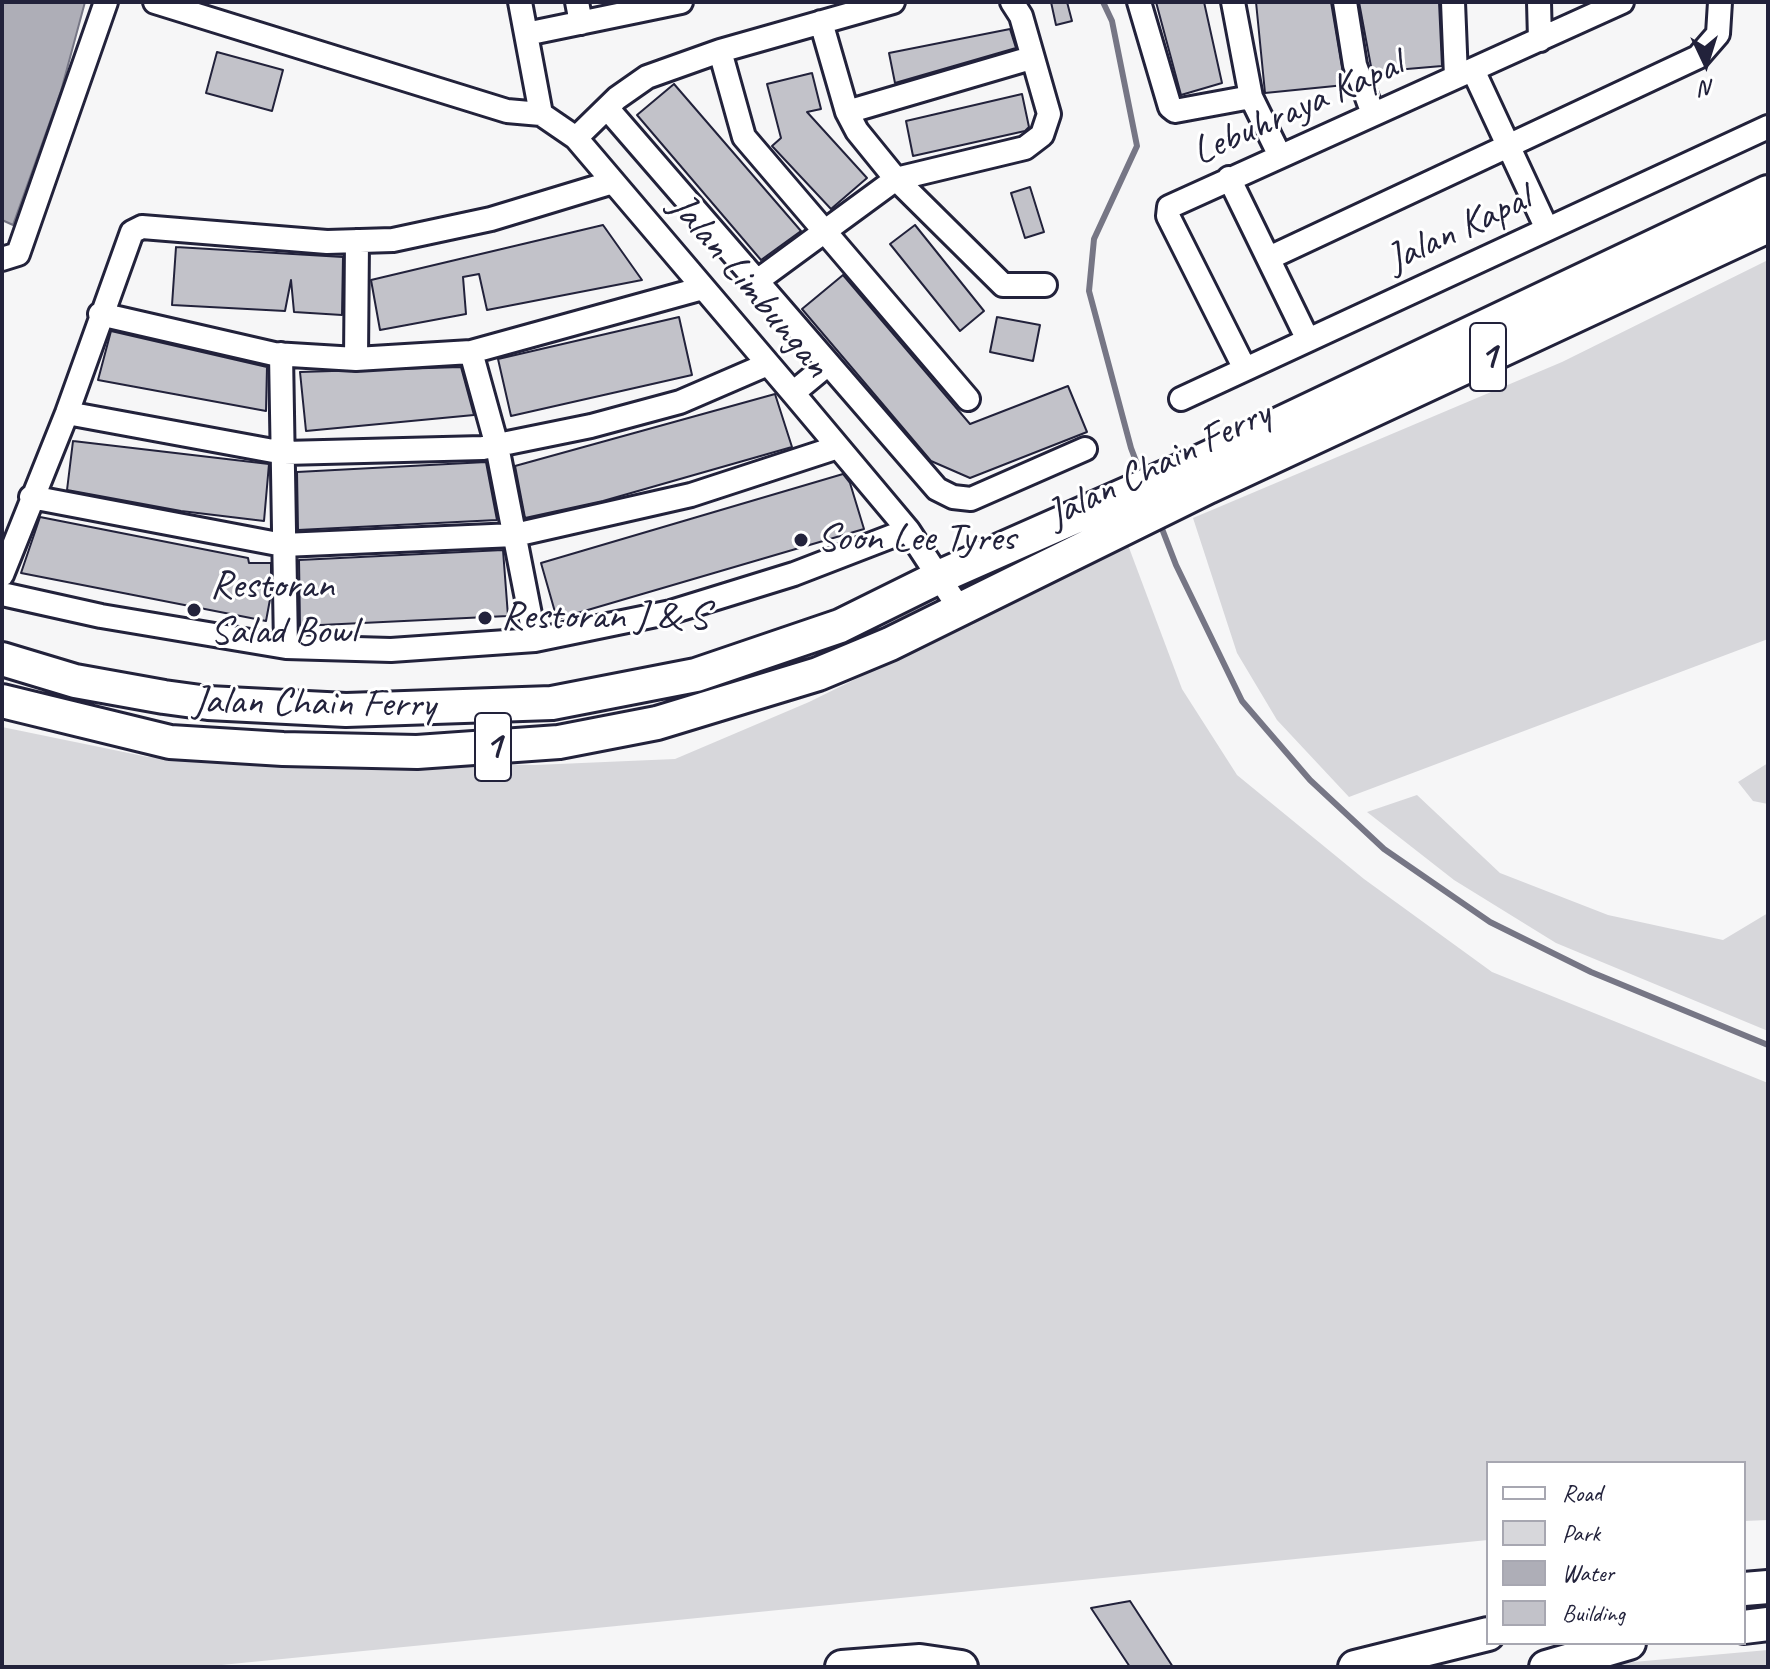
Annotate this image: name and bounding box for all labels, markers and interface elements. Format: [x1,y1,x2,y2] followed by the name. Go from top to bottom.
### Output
[1666,24,1746,104] north arrow
[1185,41,1411,177] street label: Lebuhraya Kapal
[1700,74,1715,102] text: N
[1379,176,1539,284] street label: Jalan Kapal
[658,184,840,388] street label: Jalan Limbungan
[1470,323,1506,391] road number: 1
[1039,390,1279,540] street label: Jalan Chain Ferry
[817,516,1016,564] place label: Soon Lee Tyres
[792,531,810,549] marker: Soon Lee Tyres
[210,563,357,657] place label: Restoran Salad Bowl
[501,594,708,642] place label: Restoran J & S
[185,601,203,619] marker: Restoran Salad Bowl
[476,609,494,627] marker: Restoran J & S
[192,678,436,730] street label: Jalan Chain Ferry
[475,713,511,781] road number: 1
[1486,1461,1746,1645] legend
[1562,1478,1602,1508] text: Road
[1562,1518,1600,1548] text: Park
[1562,1558,1614,1588] text: Water
[1562,1598,1625,1628] text: Building

